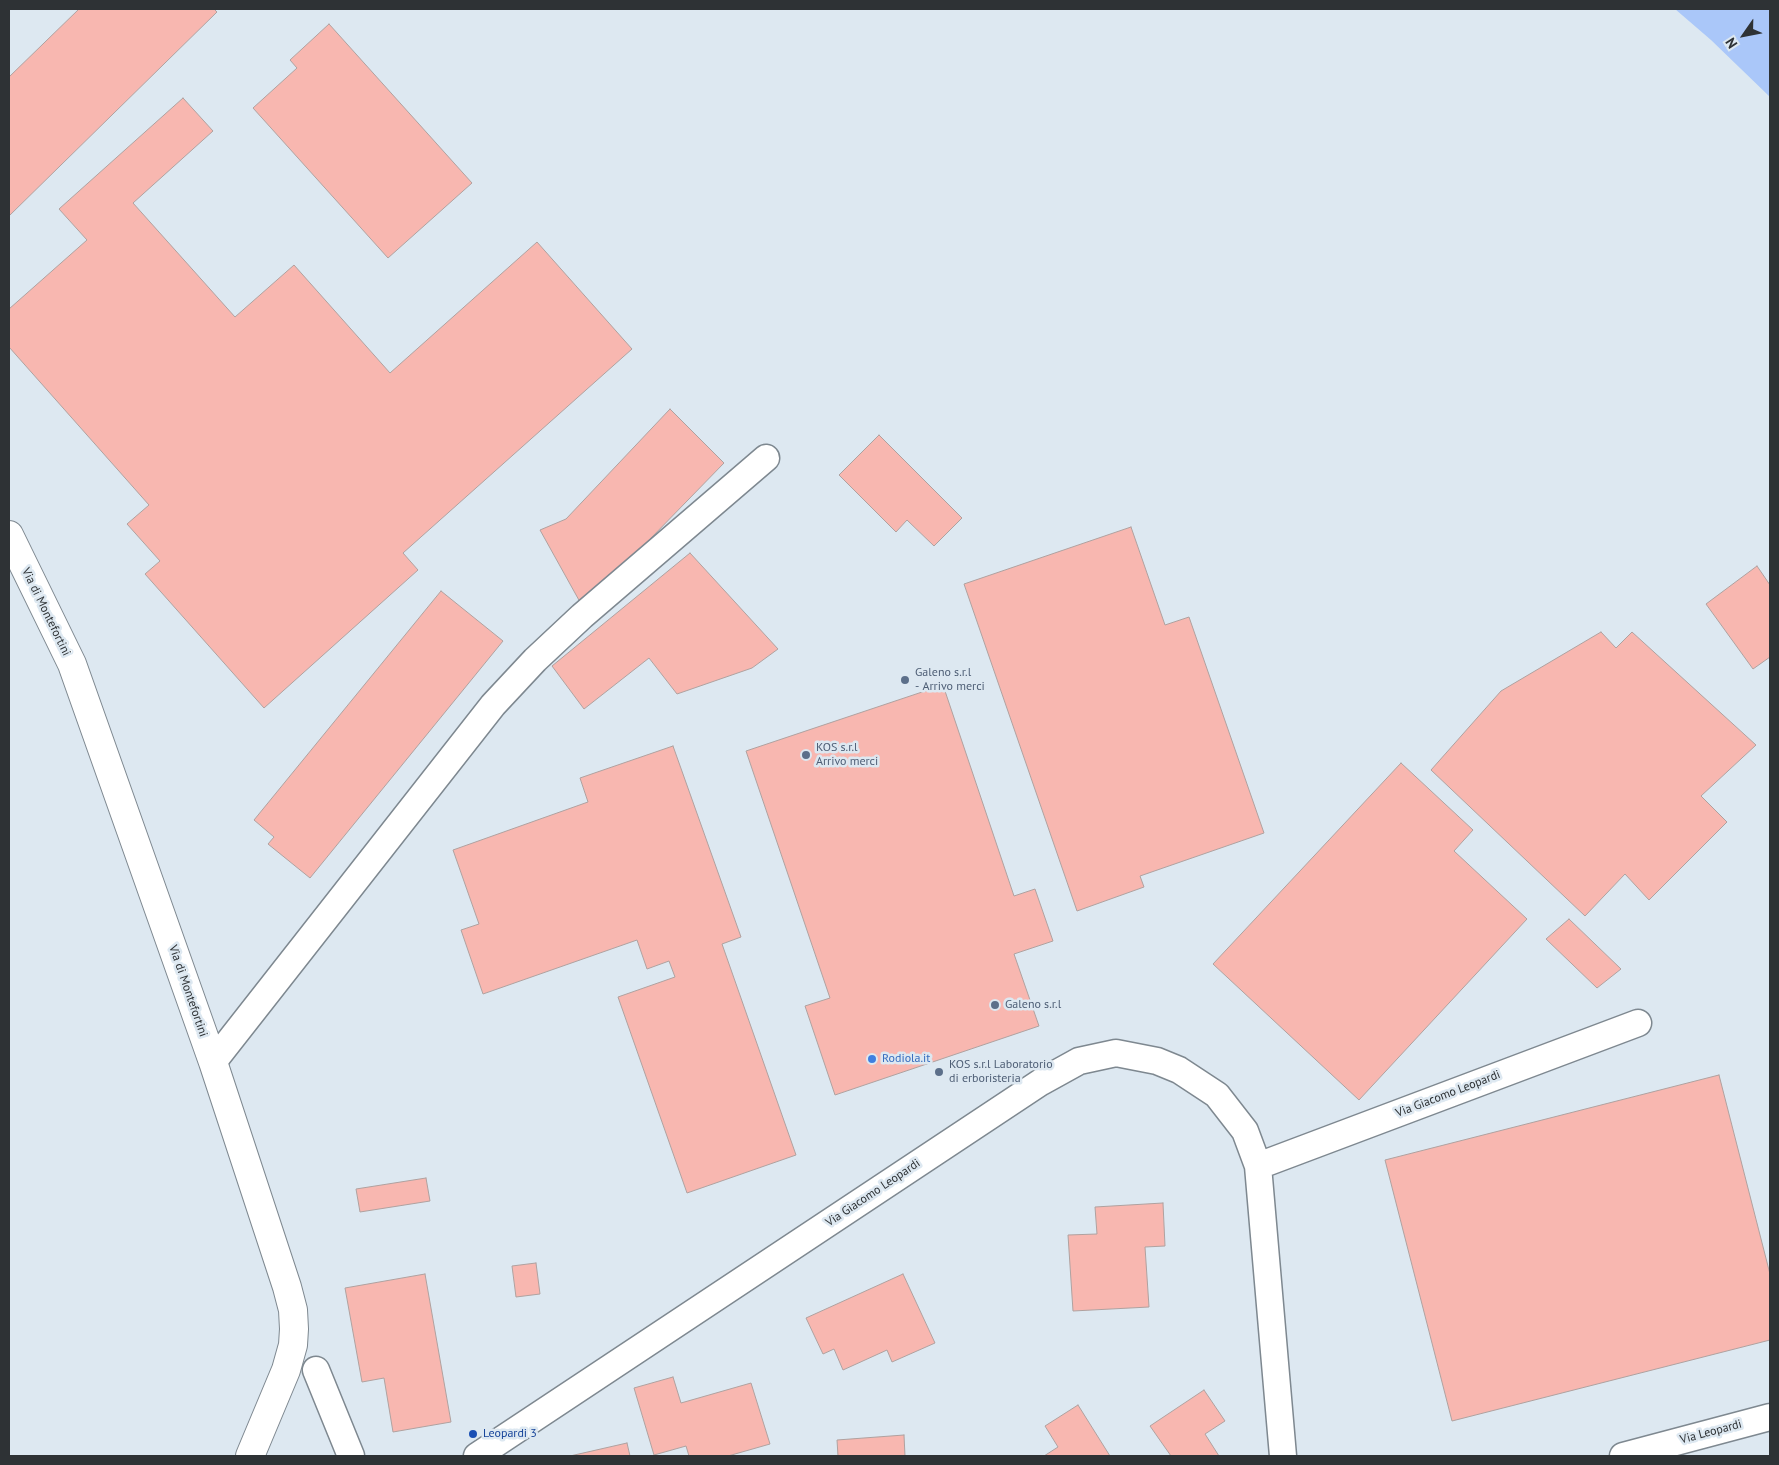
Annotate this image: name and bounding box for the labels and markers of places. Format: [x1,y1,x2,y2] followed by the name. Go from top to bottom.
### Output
[915,666,985,694] place label: Galeno s.r.l - Arrivo merci
[899,674,911,686] marker: Galeno s.r.l - Arrivo merci
[816,741,878,769] place label: KOS s.r.l Arrivo merci
[800,749,812,761] marker: KOS s.r.l Arrivo merci
[1005,998,1061,1012] place label: Galeno s.r.l
[989,999,1001,1011] marker: Galeno s.r.l
[882,1052,930,1066] place label: Rodiola.it
[866,1053,878,1065] marker: Rodiola.it
[949,1058,1053,1086] place label: KOS s.r.l Laboratorio di erboristeria
[933,1066,945,1078] marker: KOS s.r.l Laboratorio di erboristeria
[483,1427,537,1441] place label: Leopardi 3
[467,1428,479,1440] marker: Leopardi 3

